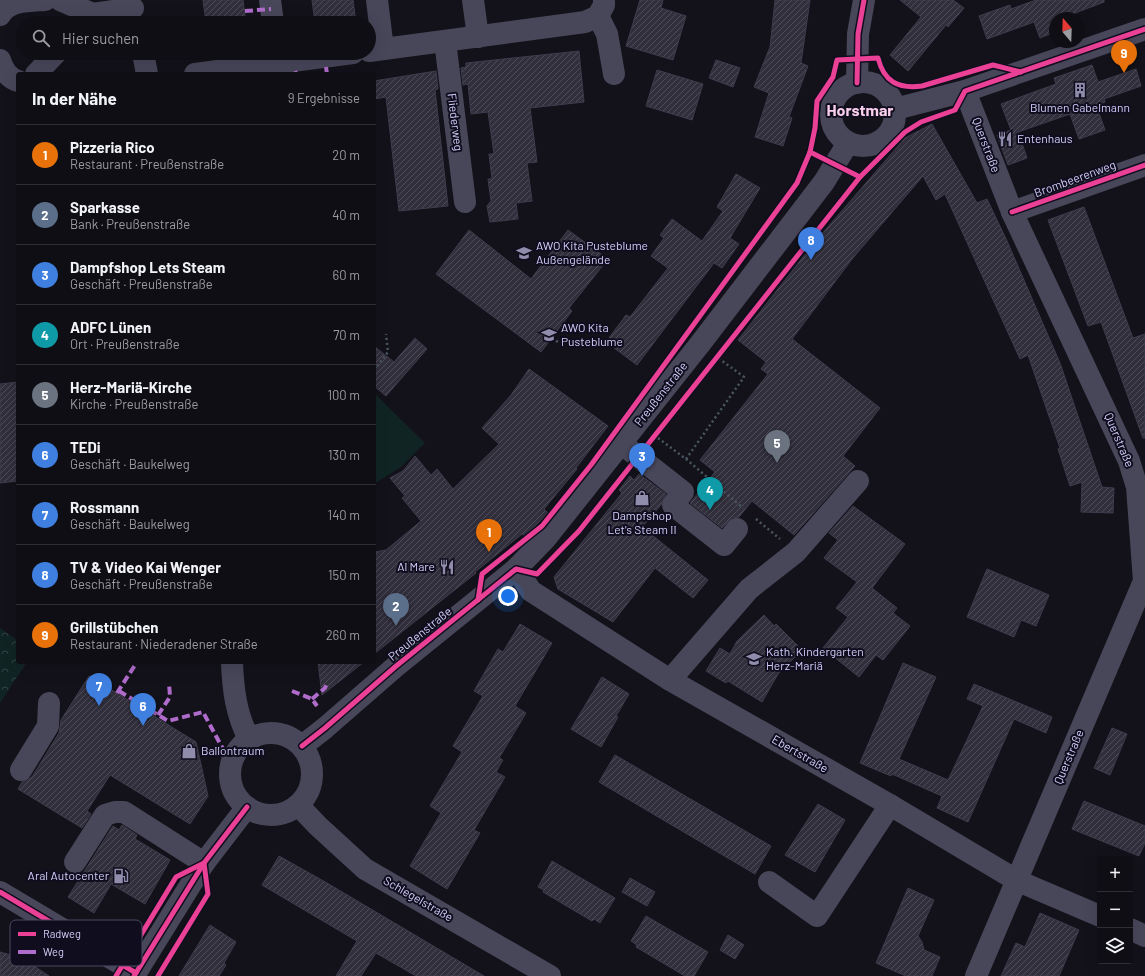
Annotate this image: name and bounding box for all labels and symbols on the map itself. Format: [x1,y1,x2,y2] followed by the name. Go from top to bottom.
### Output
[1049,12,1085,48] north arrow
[1111,40,1137,73] pin: 9
[1071,81,1089,99] building icon: Blumen Gabelmann
[446,92,466,151] street label: Fliederweg
[827,100,894,119] district label: Horstmar
[1030,100,1130,114] place label: Blumen Gabelmann
[970,115,1004,174] street label: Querstraße
[996,130,1014,148] restaurant icon: Entenhaus
[1017,131,1073,145] place label: Entenhaus
[1032,157,1117,199] street label: Brombeerenweg
[798,227,824,260] pin: 8
[536,238,648,266] place label: AWO Kita Pusteblume Außengelände
[515,244,533,262] school or university icon: AWO Kita Pusteblume Außengelände
[561,320,623,348] place label: AWO Kita Pusteblume
[540,326,558,344] school or university icon: AWO Kita Pusteblume
[631,359,690,428] street label: Preußenstraße
[1102,410,1138,469] street label: Querstraße
[764,430,790,463] pin: 5
[629,443,655,476] pin: 3
[697,477,723,510] pin: 4
[633,489,651,507] shop icon: Dampfshop Let's Steam II
[607,508,677,536] place label: Dampfshop Let's Steam II
[476,519,502,552] pin: 1
[438,558,456,576] restaurant icon: Al Mare
[397,559,435,573] place label: Al Mare
[498,586,518,606] your location
[383,593,409,626] pin: 2
[385,603,454,663] street label: Preußenstraße
[766,644,864,672] place label: Kath. Kindergarten Herz-Mariä
[745,650,763,668] school or university icon: Kath. Kindergarten Herz-Mariä
[86,673,112,706] pin: 7
[130,693,156,726] pin: 6
[1050,727,1086,786] street label: Querstraße
[770,731,831,775] street label: Ebertstraße
[180,742,198,760] shop icon: Ballontraum
[201,743,264,757] place label: Ballontraum
[112,867,130,885] fuel station icon: Aral Autocenter
[28,868,110,882] place label: Aral Autocenter
[381,873,456,924] street label: Schlegelstraße
[10,920,142,966] legend
[43,927,81,940] text: Radweg
[43,945,64,958] text: Weg

